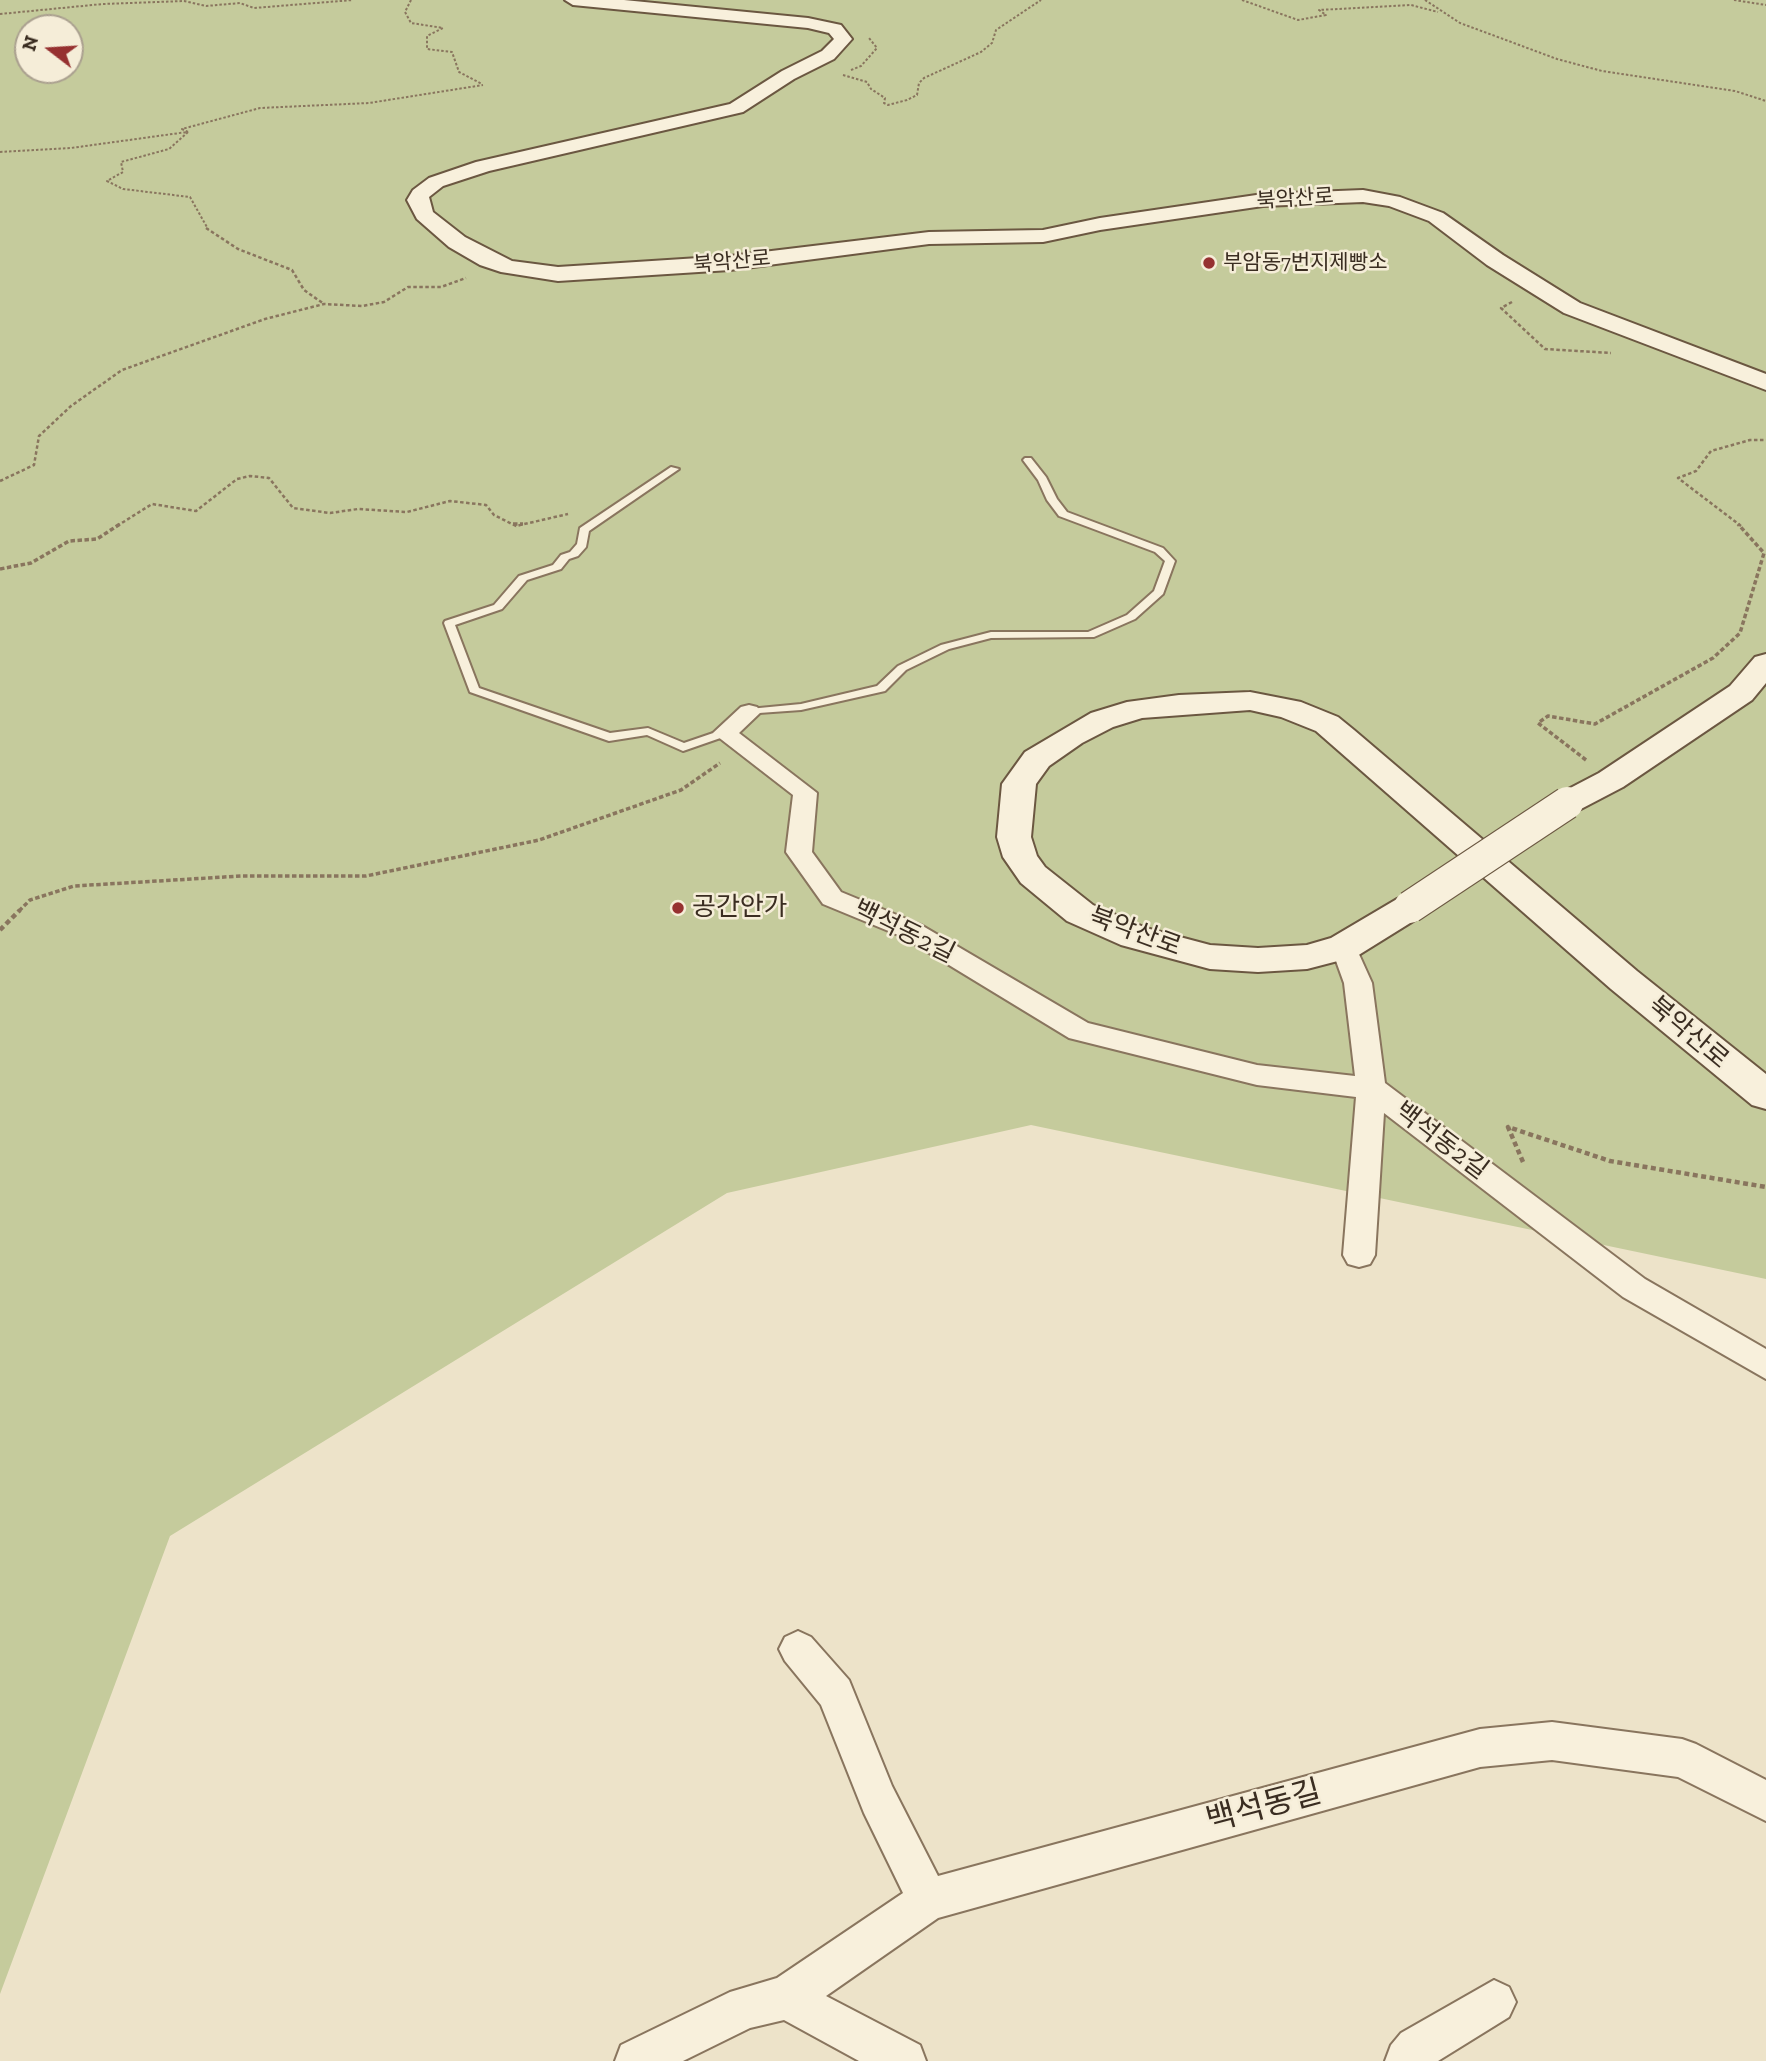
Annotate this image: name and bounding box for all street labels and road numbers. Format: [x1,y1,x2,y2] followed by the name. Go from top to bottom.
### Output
[1256,184,1334,214] street label: 북악산로
[692,246,772,278] street label: 북악산로
[848,894,960,970] street label: 백석동2길
[1085,901,1185,963] street label: 북악산로
[1641,990,1735,1076] street label: 북악산로
[1388,1096,1494,1186] street label: 백석동2길
[1202,1773,1326,1841] street label: 백석동길

